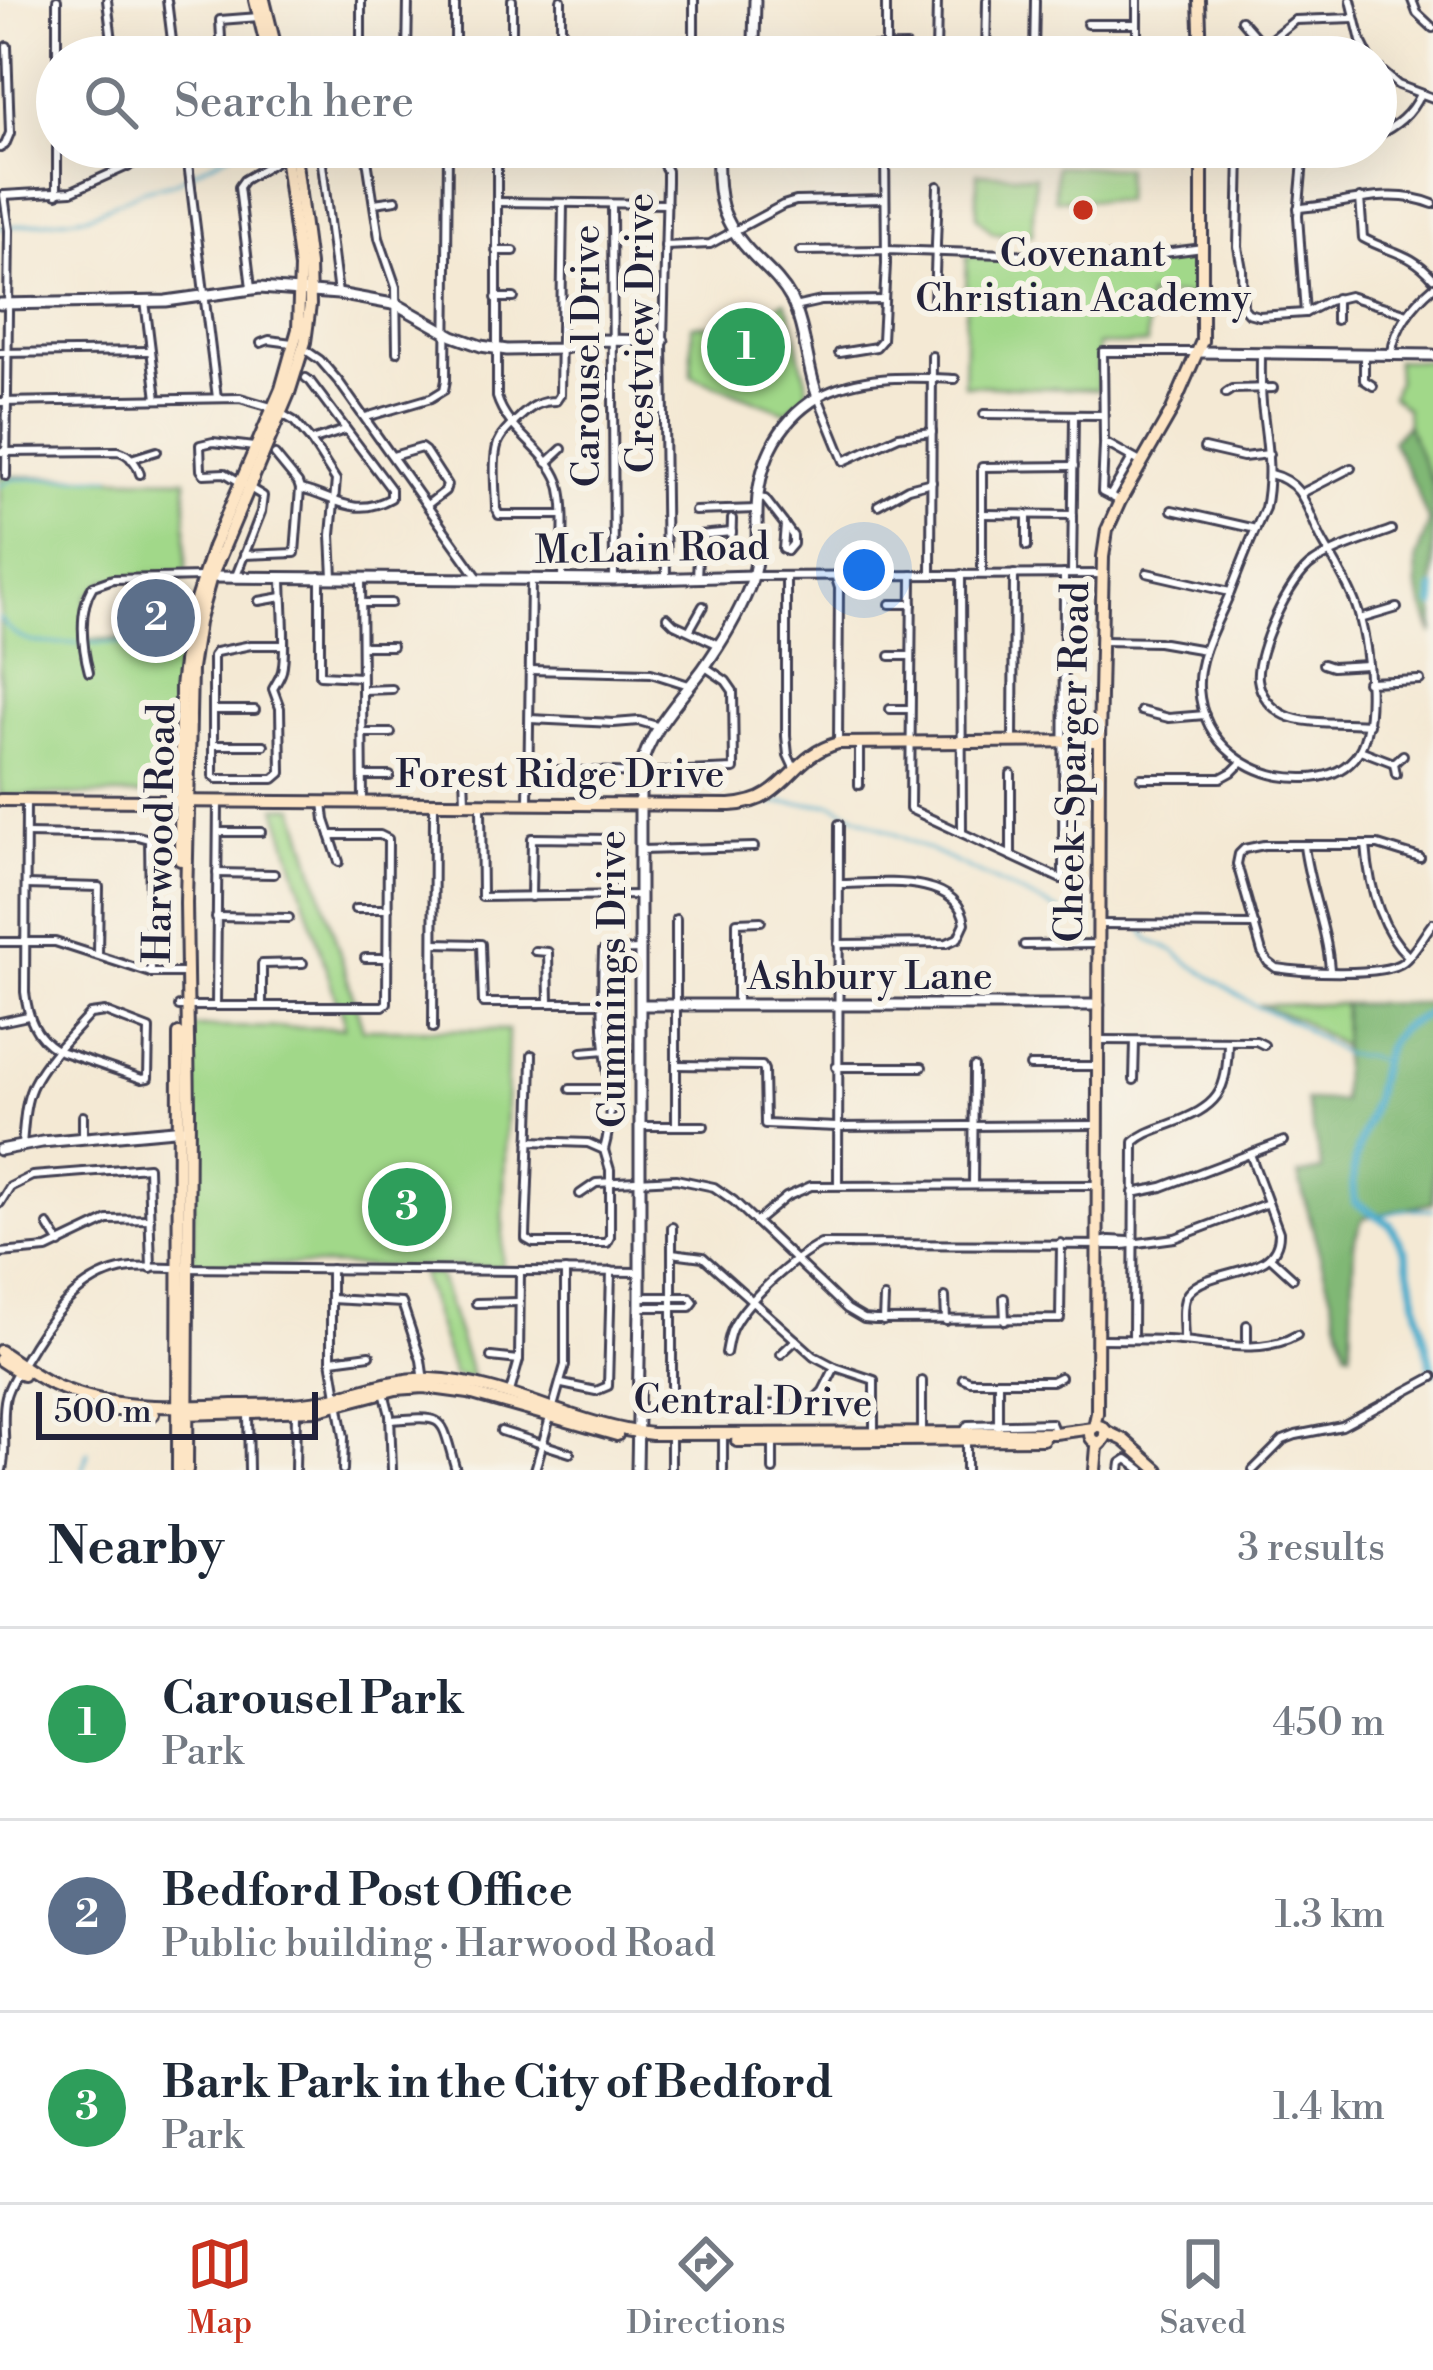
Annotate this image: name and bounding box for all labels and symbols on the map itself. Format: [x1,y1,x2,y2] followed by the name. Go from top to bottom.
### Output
[617,193,666,473] street label: Crestview Drive
[1070,197,1096,223] marker: Covenant Christian Academy
[563,225,612,487] street label: Carousel Drive
[915,230,1252,324] place label: Covenant Christian Academy
[707,302,785,392] pin: 1
[534,523,770,576] street label: McLain Road
[834,540,894,600] your location
[117,573,195,663] pin: 2
[1046,581,1101,943] street label: Cheek-Sparger Road
[134,702,187,964] street label: Harwood Road
[396,751,724,800] street label: Forest Ridge Drive
[589,830,638,1128] street label: Cummings Drive
[746,953,993,1002] street label: Ashbury Lane
[368,1162,446,1252] pin: 3
[633,1376,873,1429] street label: Central Drive
[36,1386,318,1439] scale bar

